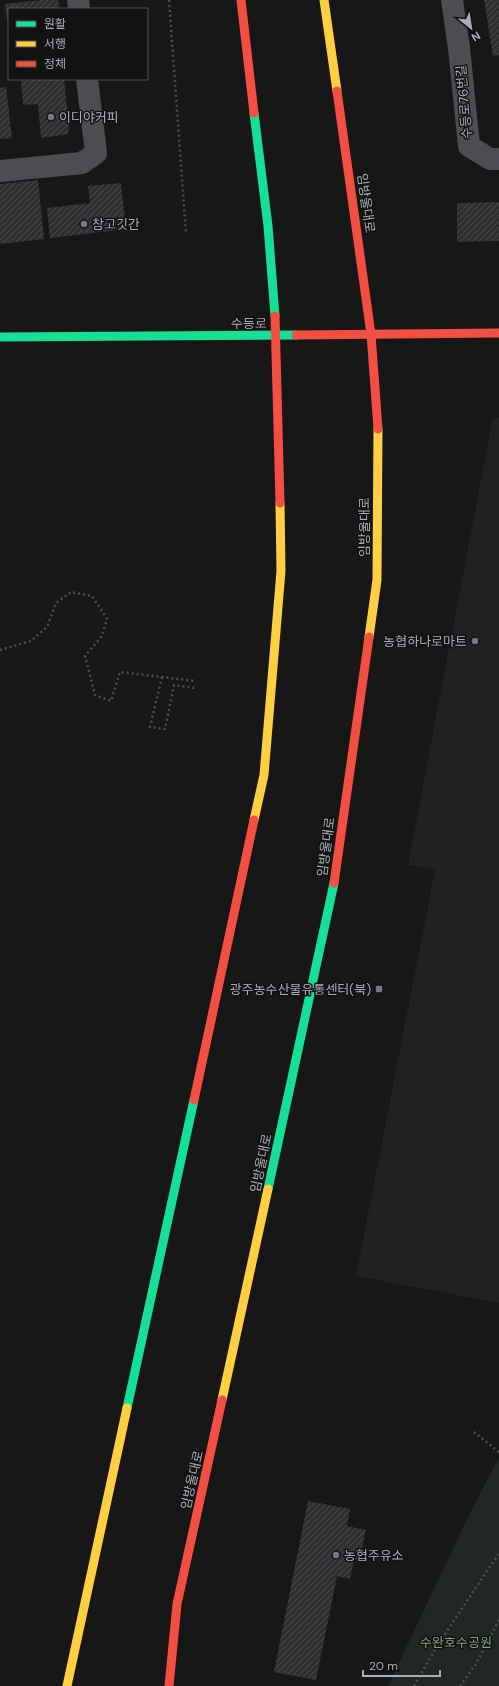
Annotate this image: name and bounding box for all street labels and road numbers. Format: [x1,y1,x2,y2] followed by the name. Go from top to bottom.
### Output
[452,64,476,140] street label: 수등로76번길
[353,172,379,234] street label: 임방울대로
[231,315,267,332] street label: 수등로
[356,497,373,557] street label: 임방울대로
[313,816,339,878] street label: 임방울대로
[246,1132,276,1194] street label: 임방울대로
[177,1449,207,1511] street label: 임방울대로

